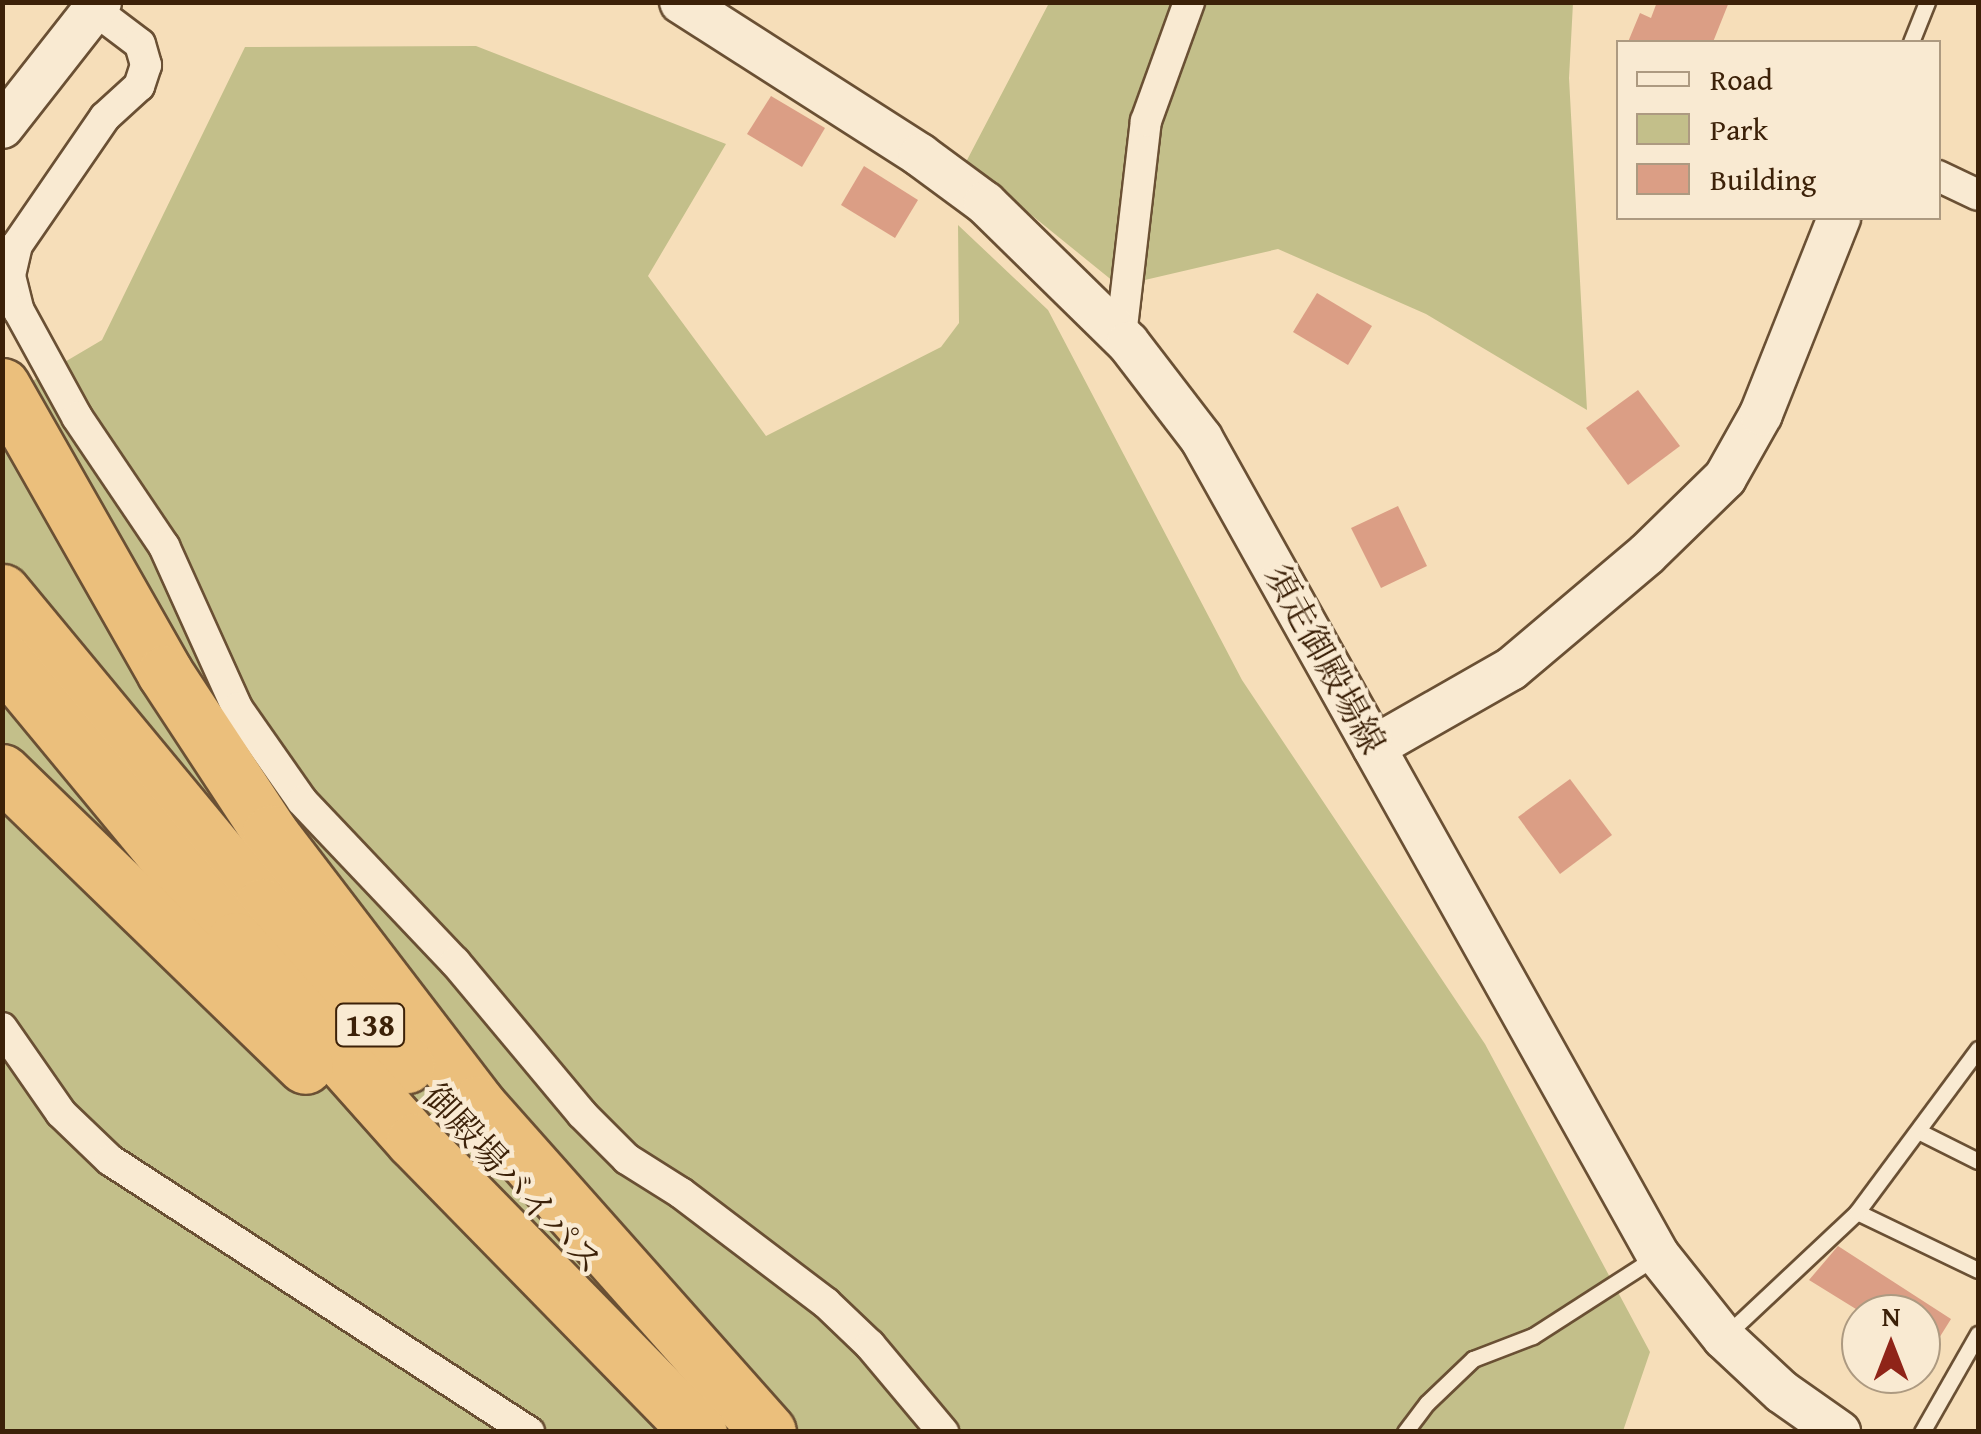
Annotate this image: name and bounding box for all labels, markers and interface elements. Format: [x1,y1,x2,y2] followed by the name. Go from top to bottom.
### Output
[1616,40,1941,220] legend
[1710,57,1773,101] text: Road
[1710,107,1768,151] text: Park
[1710,157,1816,201] text: Building
[1256,557,1394,761] street label: 須走御殿場線
[335,998,405,1052] road number: 138
[414,1075,612,1283] street label: 御殿場バイパス
[1841,1294,1941,1394] north arrow
[1882,1295,1900,1336] text: N

